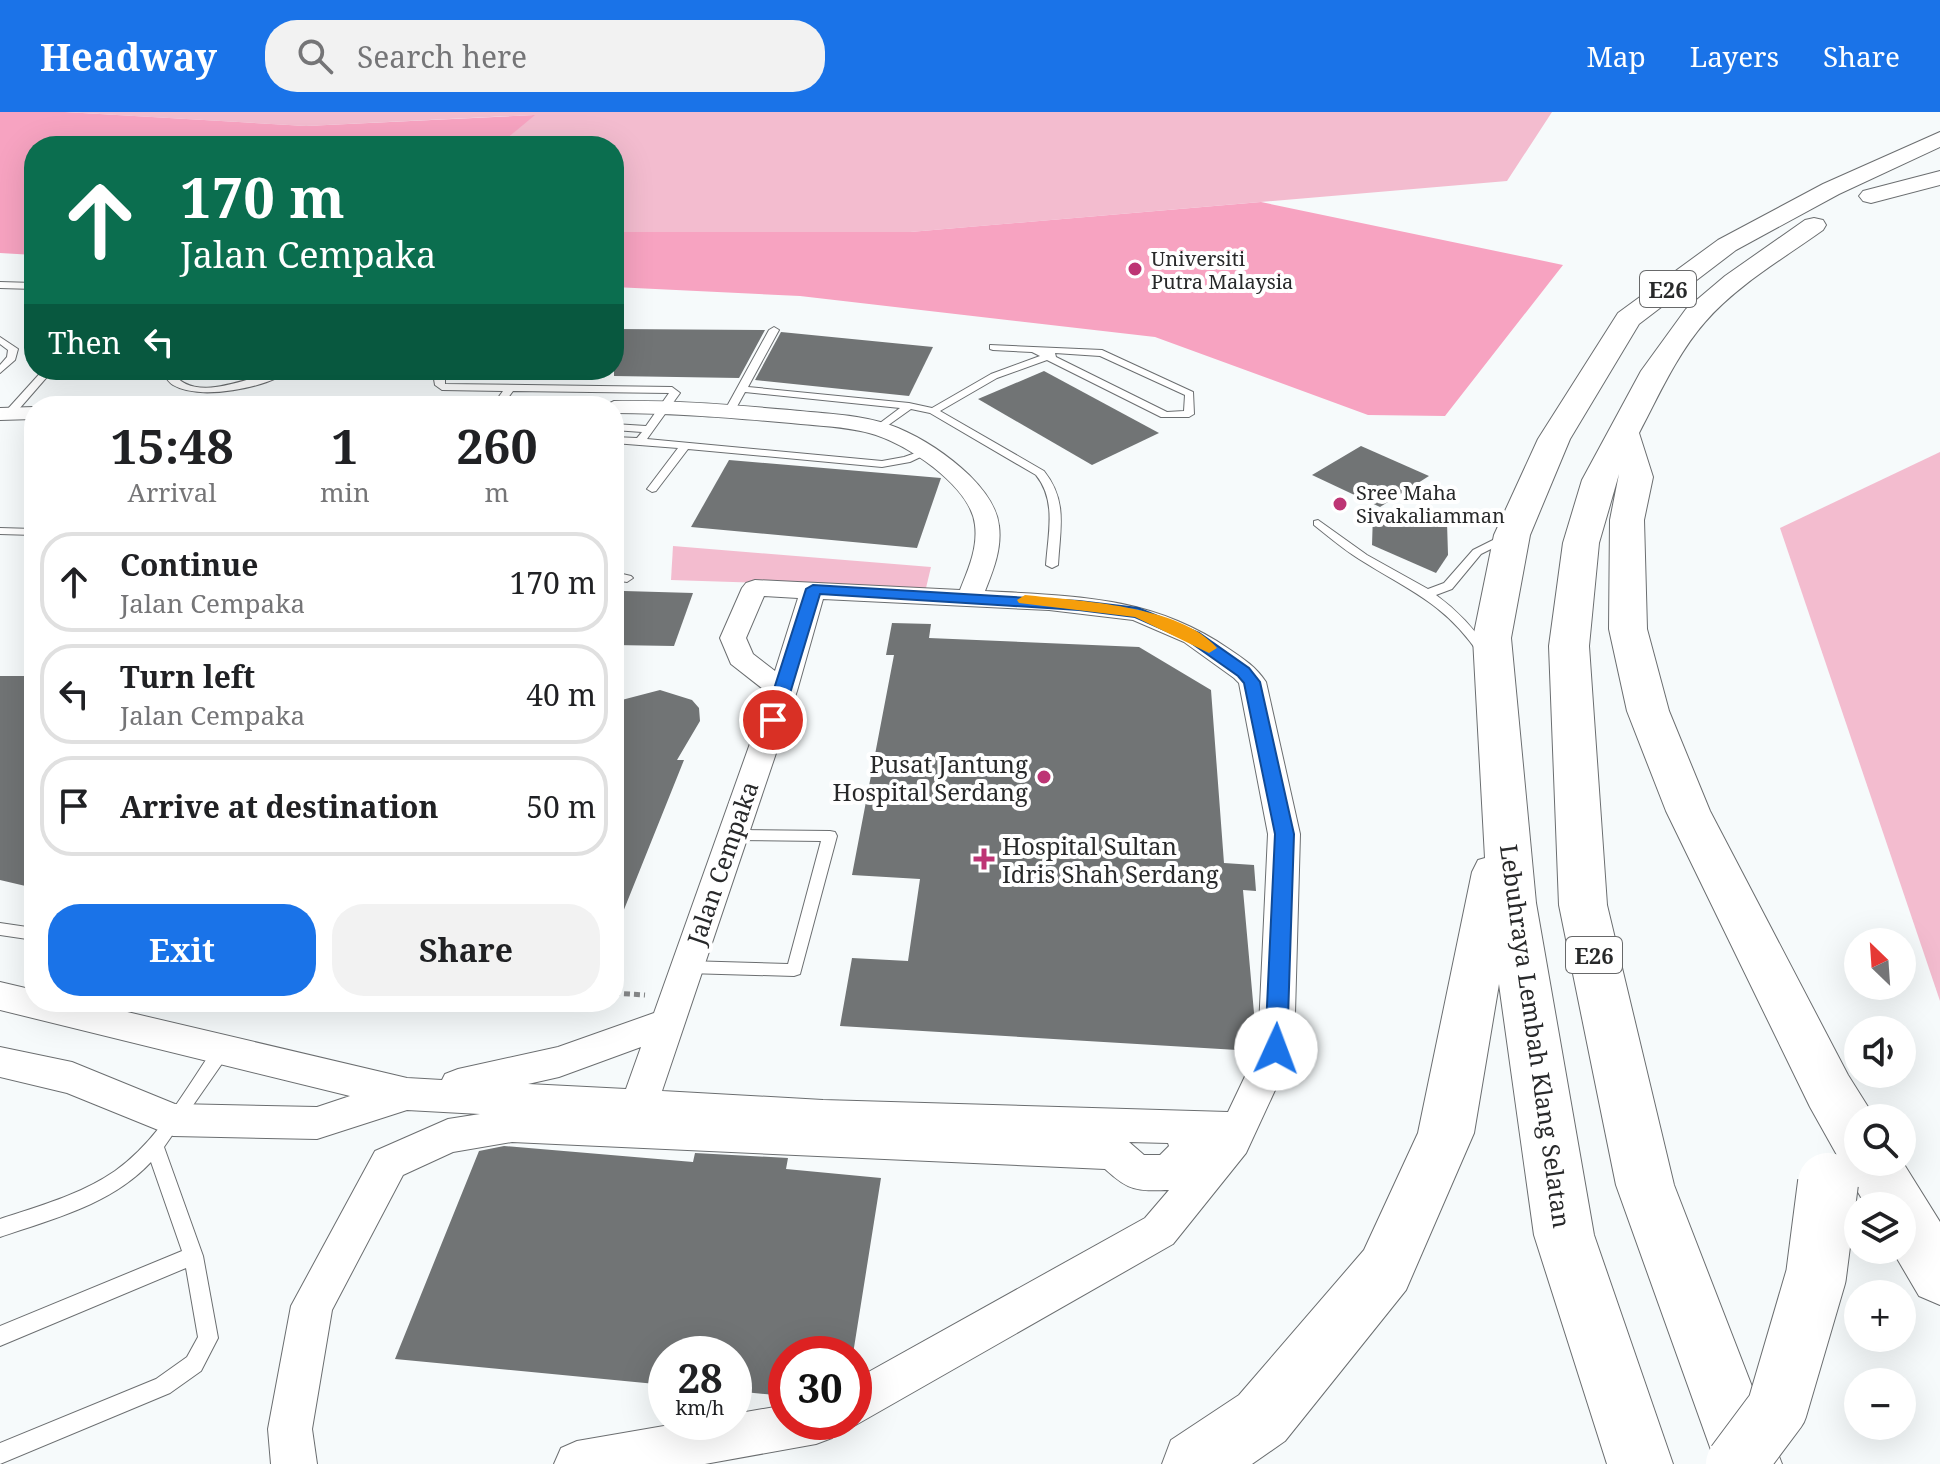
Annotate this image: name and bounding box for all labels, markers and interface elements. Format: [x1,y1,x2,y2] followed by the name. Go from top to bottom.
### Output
[265,20,825,92] search box
[40,30,217,82] text: Headway
[293,34,337,78] icon: search
[357,36,527,77] text: Search here
[1587,37,1646,75] text: Map
[1690,37,1779,75] text: Layers
[1823,37,1900,75] text: Share
[180,158,345,234] text: 170 m
[48,168,152,272] icon: ahead
[180,230,436,279] text: Jalan Cempaka
[1151,245,1293,295] place label: Universiti Putra Malaysia
[1126,260,1144,278] marker: Universiti Putra Malaysia
[1640,271,1696,307] road number: E26
[137,320,181,364] icon: left
[48,322,121,363] text: Then
[110,413,234,478] text: 15:48
[331,413,358,478] text: 1
[456,413,538,478] text: 260
[128,474,216,510] text: Arrival
[320,474,370,510] text: min
[485,474,509,510] text: m
[1356,479,1505,529] place label: Sree Maha Sivakaliamman
[1331,495,1349,513] marker: Sree Maha Sivakaliamman
[120,544,258,585] text: Continue
[52,560,96,604] icon: ahead
[510,562,596,603] text: 170 m
[120,585,305,621] text: Jalan Cempaka
[120,656,255,697] text: Turn left
[52,672,96,716] icon: left
[526,674,596,715] text: 40 m
[739,686,807,754] pin
[120,697,305,733] text: Jalan Cempaka
[751,698,795,742] icon: arrive
[832,747,1028,808] place label: Pusat Jantung Hospital Serdang
[1035,768,1053,786] marker: Pusat Jantung Hospital Serdang
[678,777,765,950] street label: Jalan Cempaka
[52,784,96,828] icon: arrive
[120,786,439,827] text: Arrive at destination
[526,786,596,827] text: 50 m
[1002,829,1219,890] place label: Hospital Sultan Idris Shah Serdang
[1493,842,1579,1230] street label: Lebuhraya Lembah Klang Selatan
[973,848,995,870] marker: Hospital Sultan Idris Shah Serdang
[48,904,316,996] button: Exit
[332,904,600,996] button: Share
[1844,928,1916,1000] north arrow
[1844,928,1916,1440] map controls
[1566,937,1622,973] road number: E26
[1234,1007,1318,1091] position arrow
[1844,1016,1916,1088] button: sound
[1844,1104,1916,1176] button: search
[1844,1192,1916,1264] button: layers
[1844,1280,1916,1352] button: +
[768,1336,872,1440] speed limit sign: 30
[677,1350,723,1405] text: 28
[1844,1368,1916,1440] button: −
[675,1394,725,1421] text: km/h

